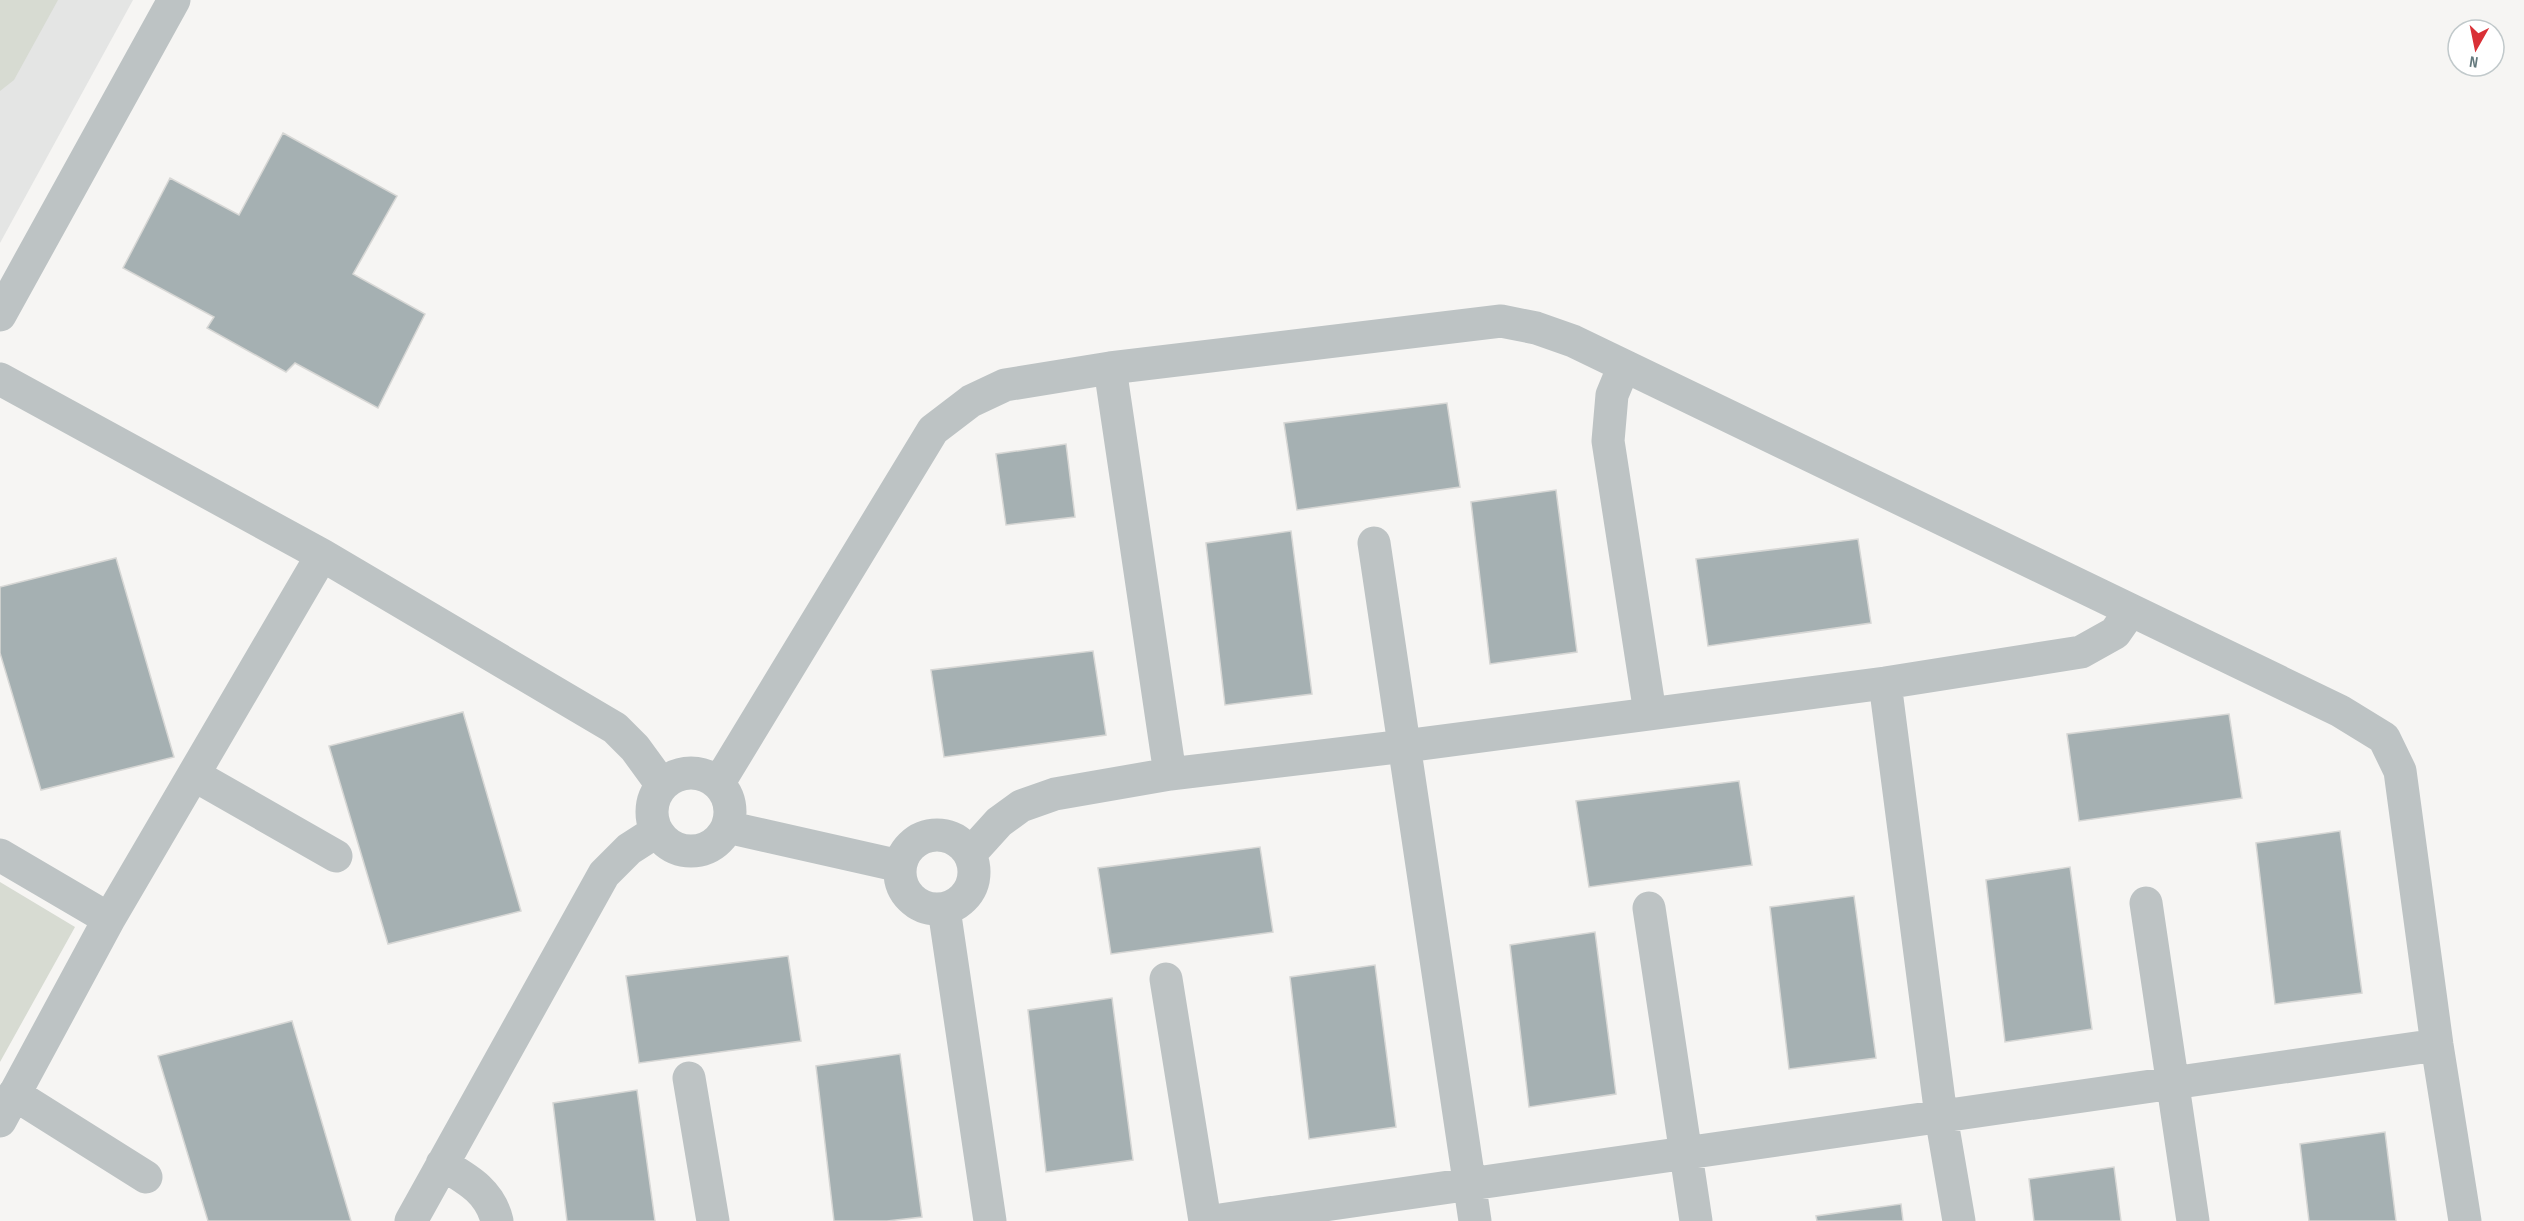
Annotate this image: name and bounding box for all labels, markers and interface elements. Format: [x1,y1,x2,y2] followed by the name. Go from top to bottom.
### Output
[2446,18,2506,78] north arrow
[2468,51,2480,71] text: N

